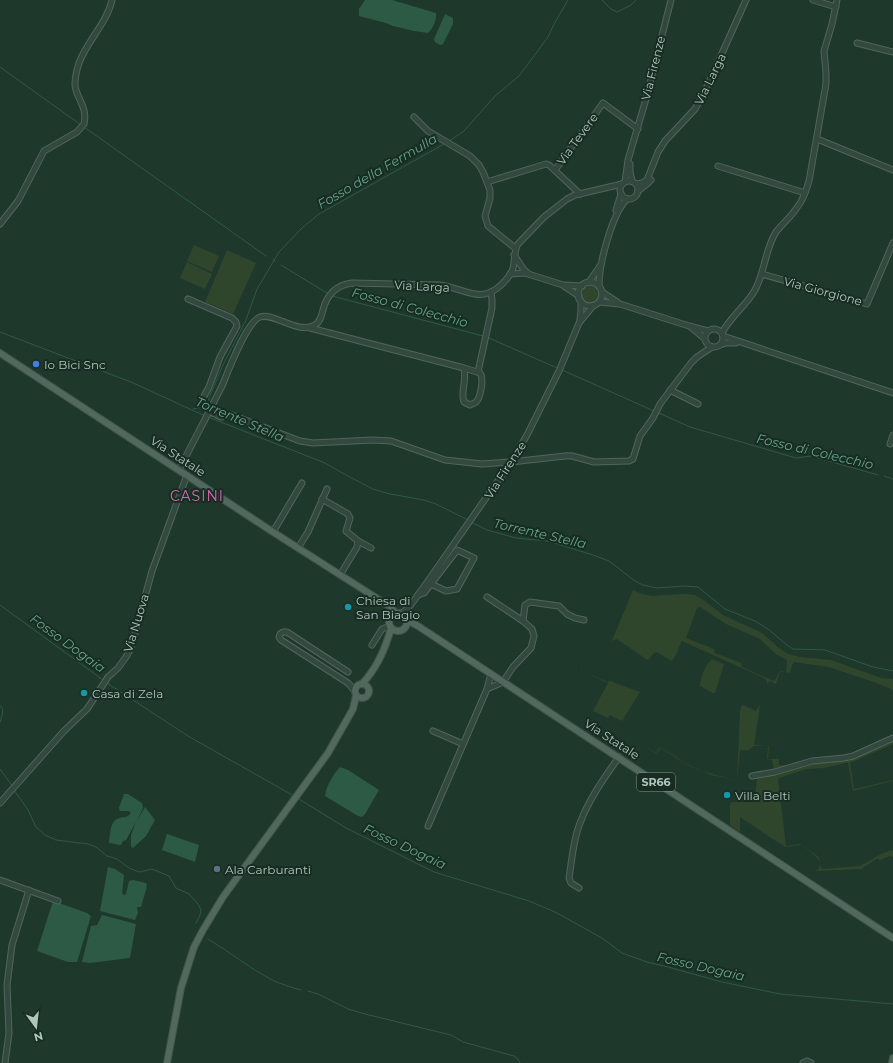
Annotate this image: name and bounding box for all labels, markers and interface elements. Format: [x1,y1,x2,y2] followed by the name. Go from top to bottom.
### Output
[638,34,668,102] street label: Via Firenze
[691,51,729,107] street label: Via Larga
[553,110,601,168] street label: Via Tevere
[314,130,440,212] water label: Fosso della Fermulla
[782,273,864,309] street label: Via Giorgione
[394,277,450,295] street label: Via Larga
[350,284,470,330] water label: Fosso di Colecchio
[44,357,106,372] place label: Io Bici Snc
[31,359,41,369] marker: Io Bici Snc
[193,393,287,445] water label: Torrente Stella
[755,430,875,472] water label: Fosso di Colecchio
[148,433,208,479] street label: Via Statale
[481,438,529,502] street label: Via Firenze
[170,487,224,505] district label: CASINI
[492,515,588,551] water label: Torrente Stella
[120,592,152,654] street label: Via Nuova
[356,593,420,622] place label: Chiesa di San Biagio
[343,602,353,612] marker: Chiesa di San Biagio
[27,610,109,676] water label: Fosso Dogaia
[92,686,163,701] place label: Casa di Zela
[79,688,89,698] marker: Casa di Zela
[582,716,642,762] street label: Via Statale
[637,773,675,791] road number: SR66
[735,788,791,803] place label: Villa Belti
[722,790,732,800] marker: Villa Belti
[361,820,449,872] water label: Fosso Dogaia
[225,862,311,877] place label: Ala Carburanti
[212,864,222,874] marker: Ala Carburanti
[656,948,746,984] water label: Fosso Dogaia
[16,1007,56,1047] north arrow
[32,1029,45,1045] text: N

